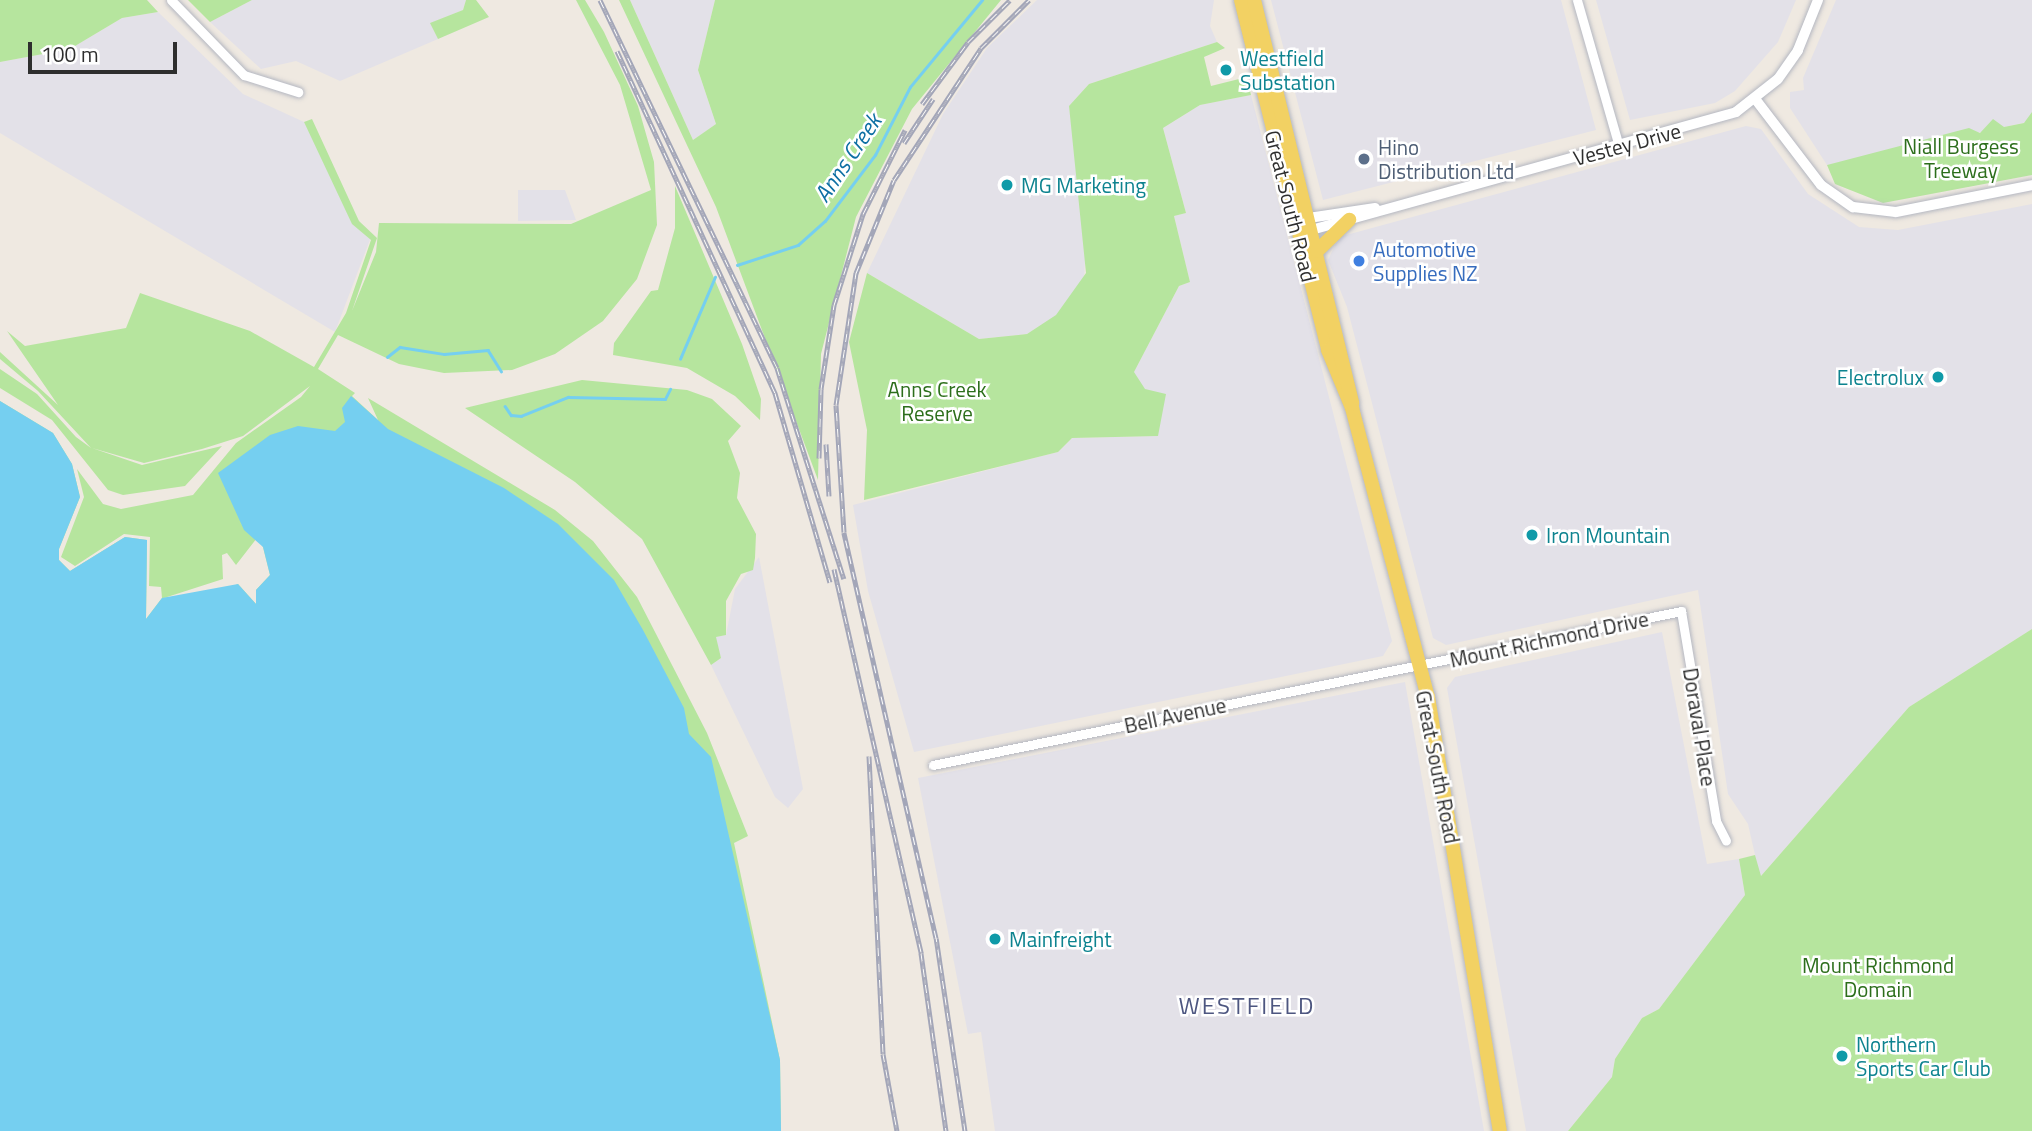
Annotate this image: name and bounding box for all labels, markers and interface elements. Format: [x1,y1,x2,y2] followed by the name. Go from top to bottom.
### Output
[32,28,180,72] scale bar
[41,38,98,70] text: 100 m
[1240,45,1336,95] place label: Westfield Substation
[1218,62,1234,78] marker: Westfield Substation
[808,109,888,207] water label: Anns Creek
[1570,118,1684,170] street label: Vestey Drive
[1260,128,1322,284] street label: Great South Road
[1903,133,2019,183] park label: Niall Burgess Treeway
[1378,134,1514,184] place label: Hino Distribution Ltd
[1356,151,1372,167] marker: Hino Distribution Ltd
[1021,172,1146,198] place label: MG Marketing
[999,177,1015,193] marker: MG Marketing
[1373,236,1478,286] place label: Automotive Supplies NZ
[1351,253,1367,269] marker: Automotive Supplies NZ
[1837,364,1924,390] place label: Electrolux
[1930,369,1946,385] marker: Electrolux
[887,376,987,426] park label: Anns Creek Reserve
[1546,522,1670,548] place label: Iron Mountain
[1524,527,1540,543] marker: Iron Mountain
[1447,606,1651,672] street label: Mount Richmond Drive
[1678,666,1722,788] street label: Doraval Place
[1411,688,1465,846] street label: Great South Road
[1122,692,1228,738] street label: Bell Avenue
[1009,926,1112,952] place label: Mainfreight
[987,931,1003,947] marker: Mainfreight
[1802,952,1954,1002] park label: Mount Richmond Domain
[1180,992,1314,1020] district label: WESTFIELD
[1856,1031,1991,1081] place label: Northern Sports Car Club
[1834,1048,1850,1064] marker: Northern Sports Car Club

